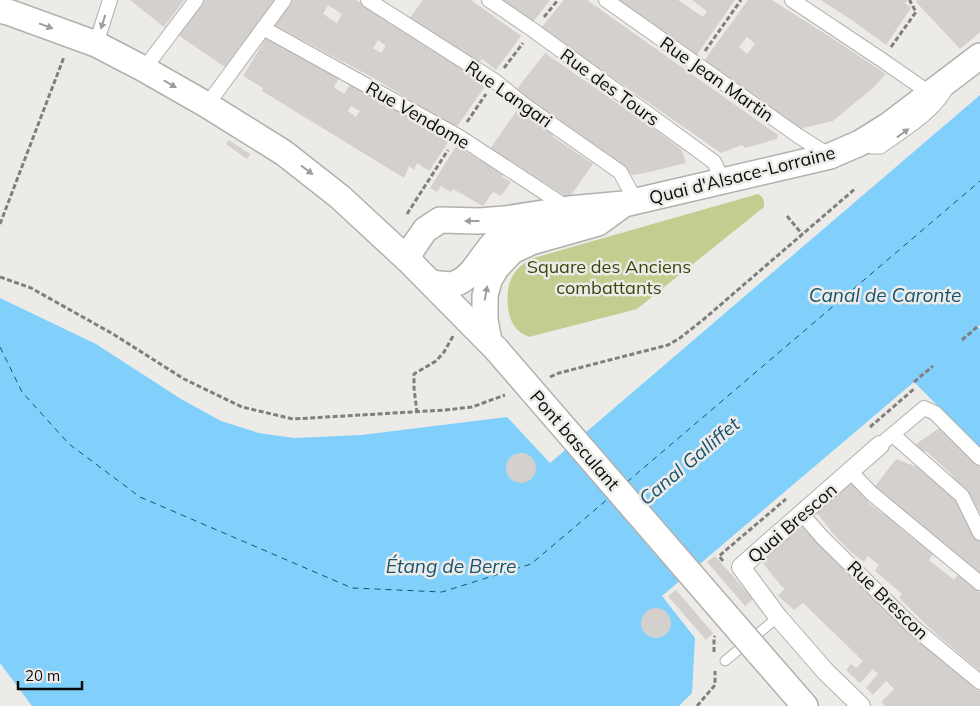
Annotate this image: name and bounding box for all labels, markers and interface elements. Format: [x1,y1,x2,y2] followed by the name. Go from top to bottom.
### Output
[99,15,107,30] one-way arrow
[39,22,54,30] one-way arrow
[656,31,778,127] street label: Rue Jean Martin
[556,43,664,131] street label: Rue des Tours
[461,56,557,132] street label: Rue Langari
[362,76,474,154] street label: Rue Vendome
[163,79,176,88] one-way arrow
[896,128,909,138] one-way arrow
[647,141,837,209] street label: Quai d'Alsace-Lorraine
[300,165,313,176] one-way arrow
[464,217,480,225] one-way arrow
[527,255,691,299] park label: Square des Anciens combattants
[809,283,961,307] water label: Canal de Caronte
[483,285,491,301] one-way arrow
[525,385,625,495] street label: Pont basculant
[634,411,745,510] water label: Canal Galliffet
[743,478,841,568] street label: Quai Brescon
[386,554,516,578] water label: Étang de Berre
[843,556,933,644] street label: Rue Brescon
[18,658,81,690] scale bar
[25,666,60,685] text: 20 m

